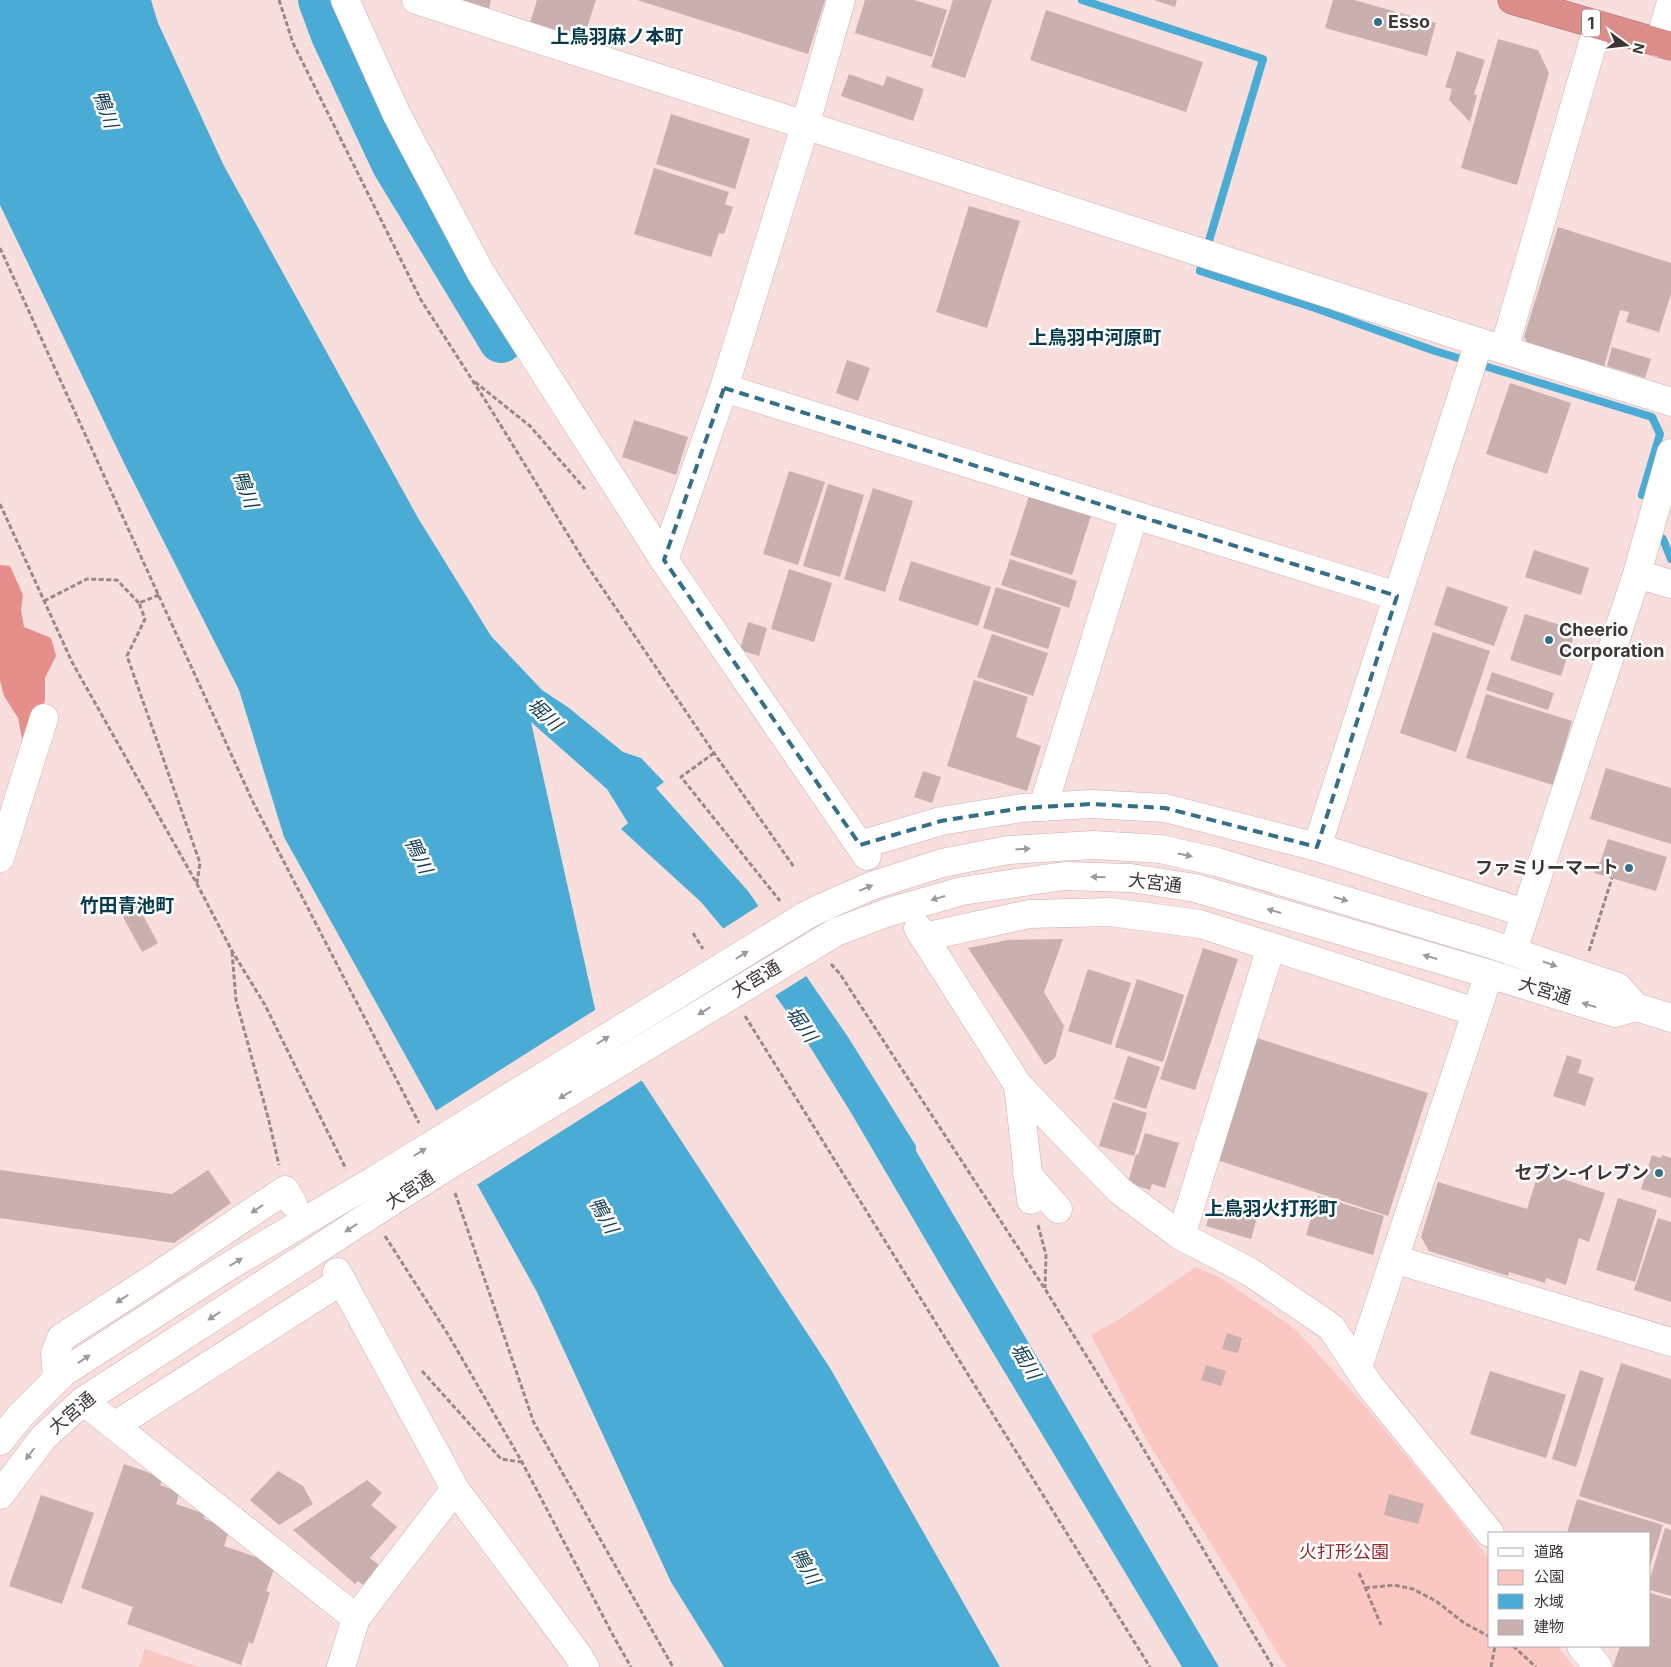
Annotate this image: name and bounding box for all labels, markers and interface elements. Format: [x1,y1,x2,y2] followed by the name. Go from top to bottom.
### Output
[1582,9,1600,36] road number: 1
[1388,11,1430,32] place label: Esso
[1372,16,1384,28] marker: Esso
[1601,20,1651,70] north arrow
[550,25,684,48] district label: 上鳥羽麻ノ本町
[1629,41,1649,56] text: N
[88,87,124,133] water label: 鴨川
[1028,326,1162,349] district label: 上鳥羽中河原町
[228,467,264,513] water label: 鴨川
[1559,619,1664,661] place label: Cheerio Corporation
[1543,634,1555,646] marker: Cheerio Corporation
[523,693,568,737] water label: 堀川
[400,833,438,879] water label: 鴨川
[1015,844,1031,852] one-way arrow
[1177,851,1192,859] one-way arrow
[1475,857,1619,878] place label: ファミリーマート
[1623,862,1635,874] marker: ファミリーマート
[1127,869,1183,896] street label: 大宮通
[1090,873,1106,881] one-way arrow
[859,884,874,892] one-way arrow
[79,894,175,917] district label: 竹田青池町
[930,894,945,902] one-way arrow
[1334,895,1349,903] one-way arrow
[1266,907,1281,915] one-way arrow
[735,950,748,960] one-way arrow
[1422,952,1437,960] one-way arrow
[727,956,784,1001] street label: 大宮通
[1543,960,1558,968] one-way arrow
[1516,973,1574,1008] street label: 大宮通
[1582,1001,1597,1009] one-way arrow
[781,1002,823,1048] water label: 堀川
[697,1006,710,1015] one-way arrow
[597,1035,610,1044] one-way arrow
[558,1090,571,1099] one-way arrow
[413,1148,426,1157] one-way arrow
[1515,1162,1649,1183] place label: セブン-イレブン
[381,1166,438,1213] street label: 大宮通
[1653,1167,1665,1179] marker: セブン-イレブン
[584,1193,624,1239] water label: 鴨川
[1204,1197,1338,1220] district label: 上鳥羽火打形町
[250,1204,264,1214] one-way arrow
[345,1223,358,1232] one-way arrow
[230,1258,243,1267] one-way arrow
[115,1294,129,1304] one-way arrow
[208,1311,221,1320] one-way arrow
[1006,1339,1046,1385] water label: 堀川
[78,1354,91,1364] one-way arrow
[44,1387,99,1438] street label: 大宮通
[25,1448,35,1461] one-way arrow
[1488,1532,1651,1647] legend
[1299,1541,1389,1562] park label: 火打形公園
[1534,1542,1564,1561] text: 道路
[786,1544,826,1590] water label: 鴨川
[1534,1567,1564,1586] text: 公園
[1534,1592,1564,1611] text: 水域
[1534,1617,1564,1636] text: 建物

